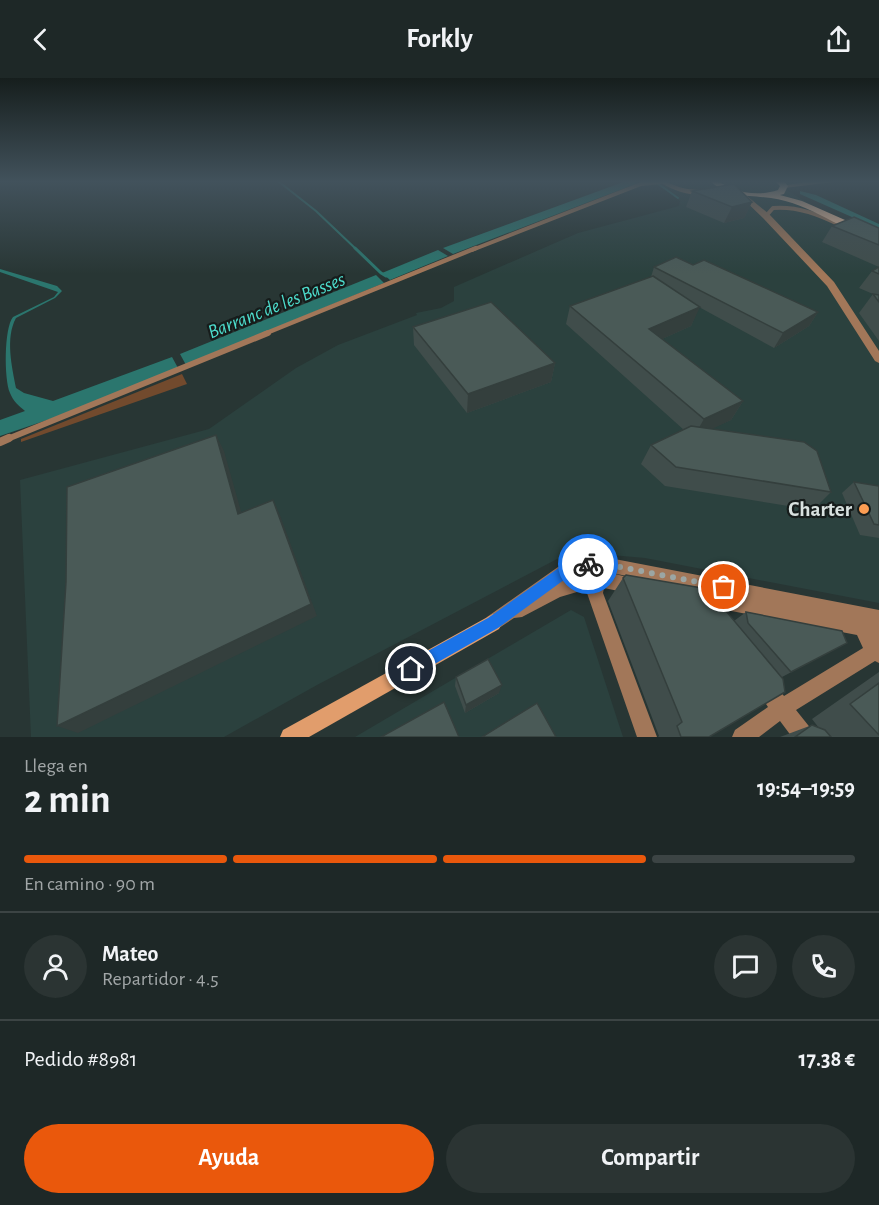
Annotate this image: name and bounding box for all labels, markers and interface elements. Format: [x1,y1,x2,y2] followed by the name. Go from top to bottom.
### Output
[24,23,57,56] icon: back
[822,23,855,56] icon: share
[406,25,473,52] text: Forkly
[205,269,348,343] water label: Barranc de les Basses
[788,499,853,520] place label: Charter
[857,502,871,516] marker: Charter
[558,534,618,594] courier
[572,548,605,581] icon: bike
[698,561,749,612] pin
[707,570,740,603] icon: bag
[385,643,436,694] pin
[394,652,427,685] icon: home
[24,756,88,776] text: Llega en
[757,777,855,799] text: 19:54–19:59
[24,781,111,820] text: 2 min
[24,874,155,894] text: En camino · 90 m
[24,935,87,998] button: person
[714,935,777,998] button: chat
[792,935,855,998] button: phone
[102,943,158,965] text: Mateo
[102,969,219,989] text: Repartidor · 4.5
[24,1048,137,1070] text: Pedido #8981
[799,1048,855,1070] text: 17.38 €
[24,1124,434,1193] button: Ayuda
[446,1124,855,1193] button: Compartir

